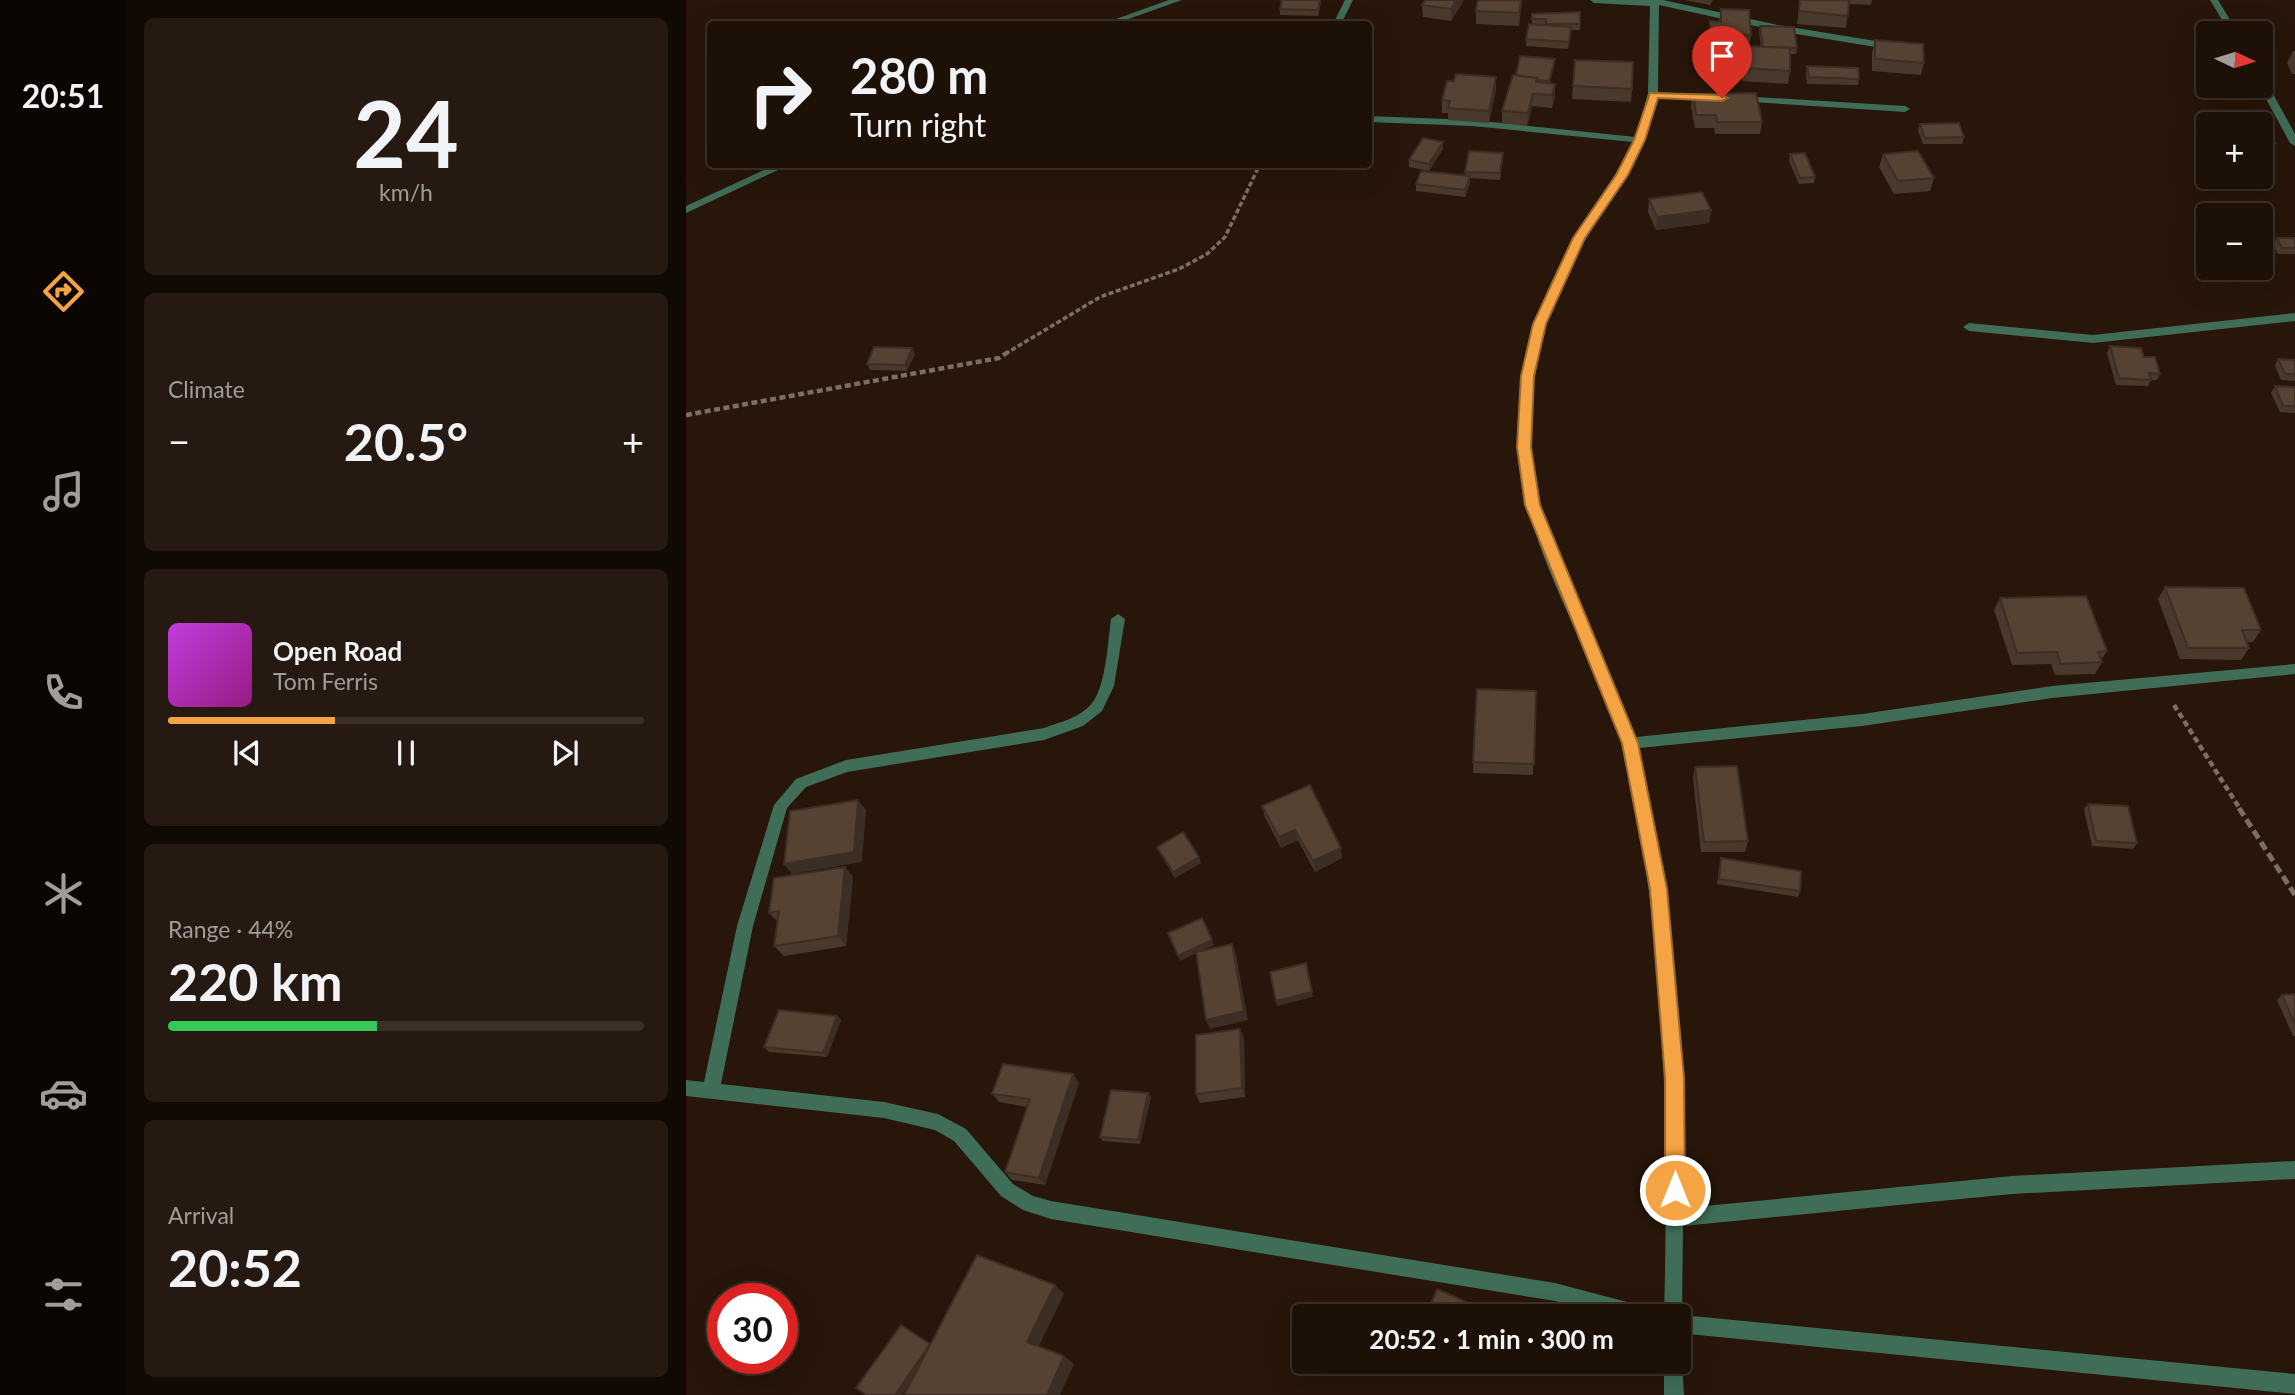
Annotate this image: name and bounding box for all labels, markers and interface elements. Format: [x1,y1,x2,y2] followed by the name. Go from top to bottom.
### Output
[2196,21,2273,98] north arrow
[2196,21,2273,280] map controls
[1692,26,1752,98] pin
[1703,37,1741,75] icon: arrive
[850,46,988,104] text: 280 m
[735,49,826,140] icon: right
[22,76,104,115] text: 20:51
[353,78,459,187] text: 24
[850,105,986,144] text: Turn right
[2196,112,2273,189] button: +
[379,178,433,206] text: km/h
[2196,203,2273,280] button: −
[39,267,88,316] icon: directions
[168,375,245,403] text: Climate
[344,410,468,472] text: 20.5°
[168,418,190,464] text: −
[622,418,644,464] text: +
[39,467,88,516] icon: music
[273,635,402,667] text: Open Road
[273,667,378,695] text: Tom Ferris
[39,668,88,717] icon: phone
[228,734,266,772] icon: previous
[387,734,425,772] icon: pause
[546,734,584,772] icon: next
[39,869,88,918] icon: climate
[168,915,293,943] text: Range · 44%
[168,950,342,1012] text: 220 km
[39,1069,88,1118] icon: car
[1638,1153,1712,1227] position arrow
[168,1201,234,1229] text: Arrival
[168,1236,302,1298] text: 20:52
[39,1270,88,1319] icon: filters
[707,1283,798,1374] speed limit sign: 30
[1369,1323,1614,1355] text: 20:52 · 1 min · 300 m

